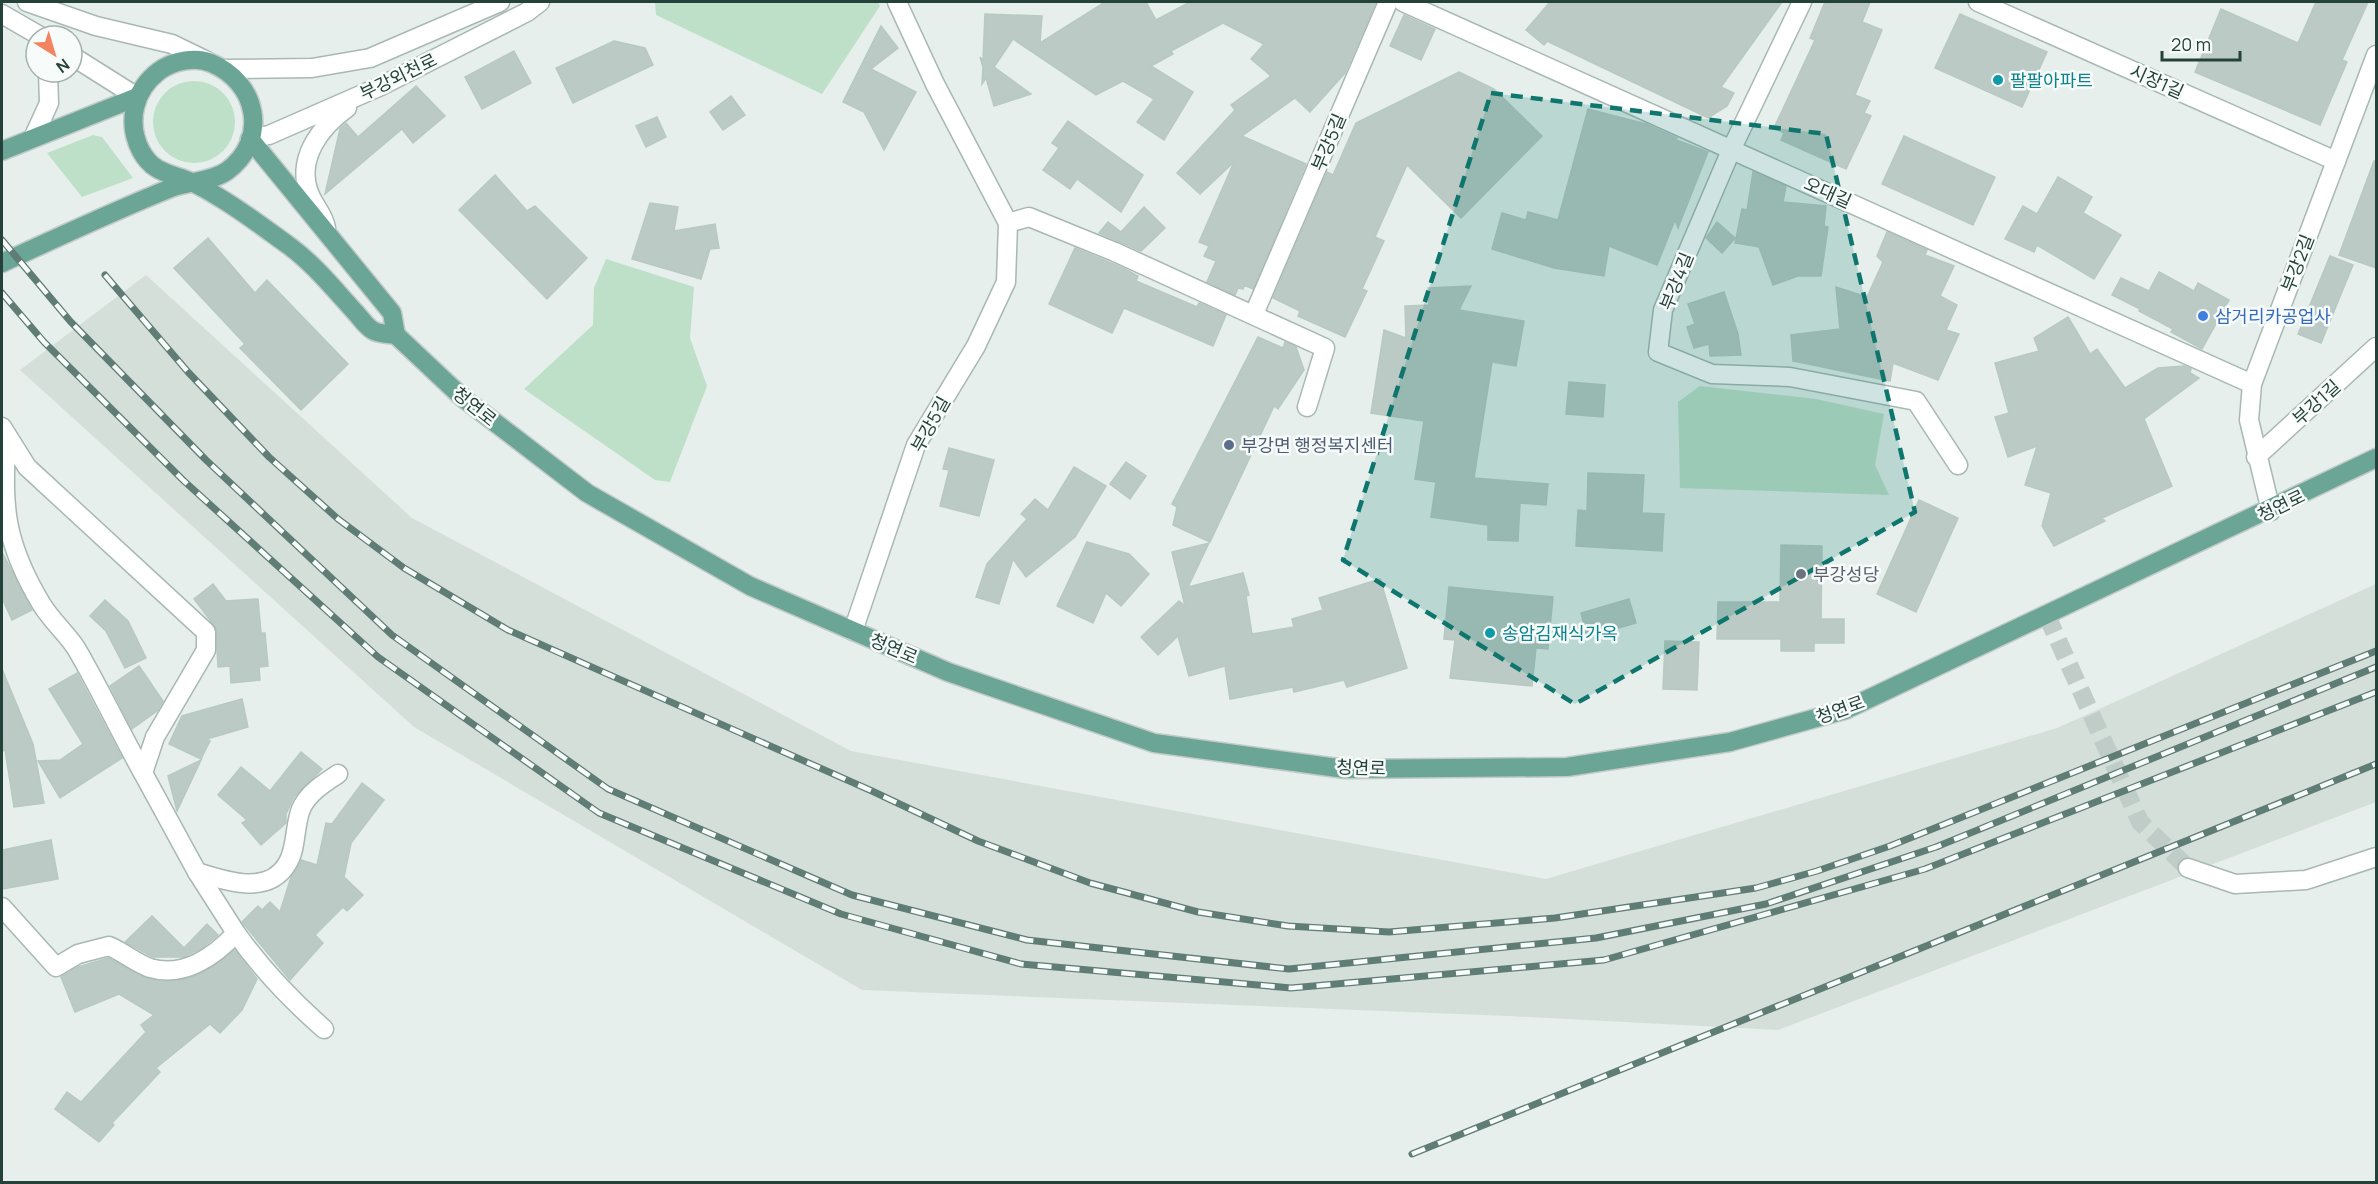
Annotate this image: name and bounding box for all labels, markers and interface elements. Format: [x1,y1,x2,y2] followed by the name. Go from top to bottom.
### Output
[24,24,84,84] north arrow
[2162,24,2240,62] scale bar
[2171,32,2211,56] text: 20 m
[356,47,440,105] street label: 부강외천로
[52,54,74,78] text: N
[2126,59,2188,103] street label: 시장1길
[2010,68,2093,92] place label: 팔팔아파트
[1991,73,2005,87] marker: 팔팔아파트
[1305,110,1351,174] street label: 부강5길
[1800,171,1856,213] street label: 오대길
[2275,231,2319,295] street label: 부강2길
[1654,249,1698,313] street label: 부강4길
[2215,304,2331,328] place label: 삼거리카공업사
[2196,309,2210,323] marker: 삼거리카공업사
[2287,374,2345,430] street label: 부강1길
[448,381,502,431] street label: 청연로
[905,392,955,456] street label: 부강5길
[1241,433,1394,457] place label: 부강면 행정복지센터
[1222,438,1236,452] marker: 부강면 행정복지센터
[2253,483,2309,527] street label: 청연로
[1813,562,1879,586] place label: 부강성당
[1794,567,1808,581] marker: 부강성당
[1502,621,1618,645] place label: 송암김재식가옥
[1483,626,1497,640] marker: 송암김재식가옥
[866,627,922,669] street label: 청연로
[1813,689,1867,729] street label: 청연로
[1336,754,1386,780] street label: 청연로

